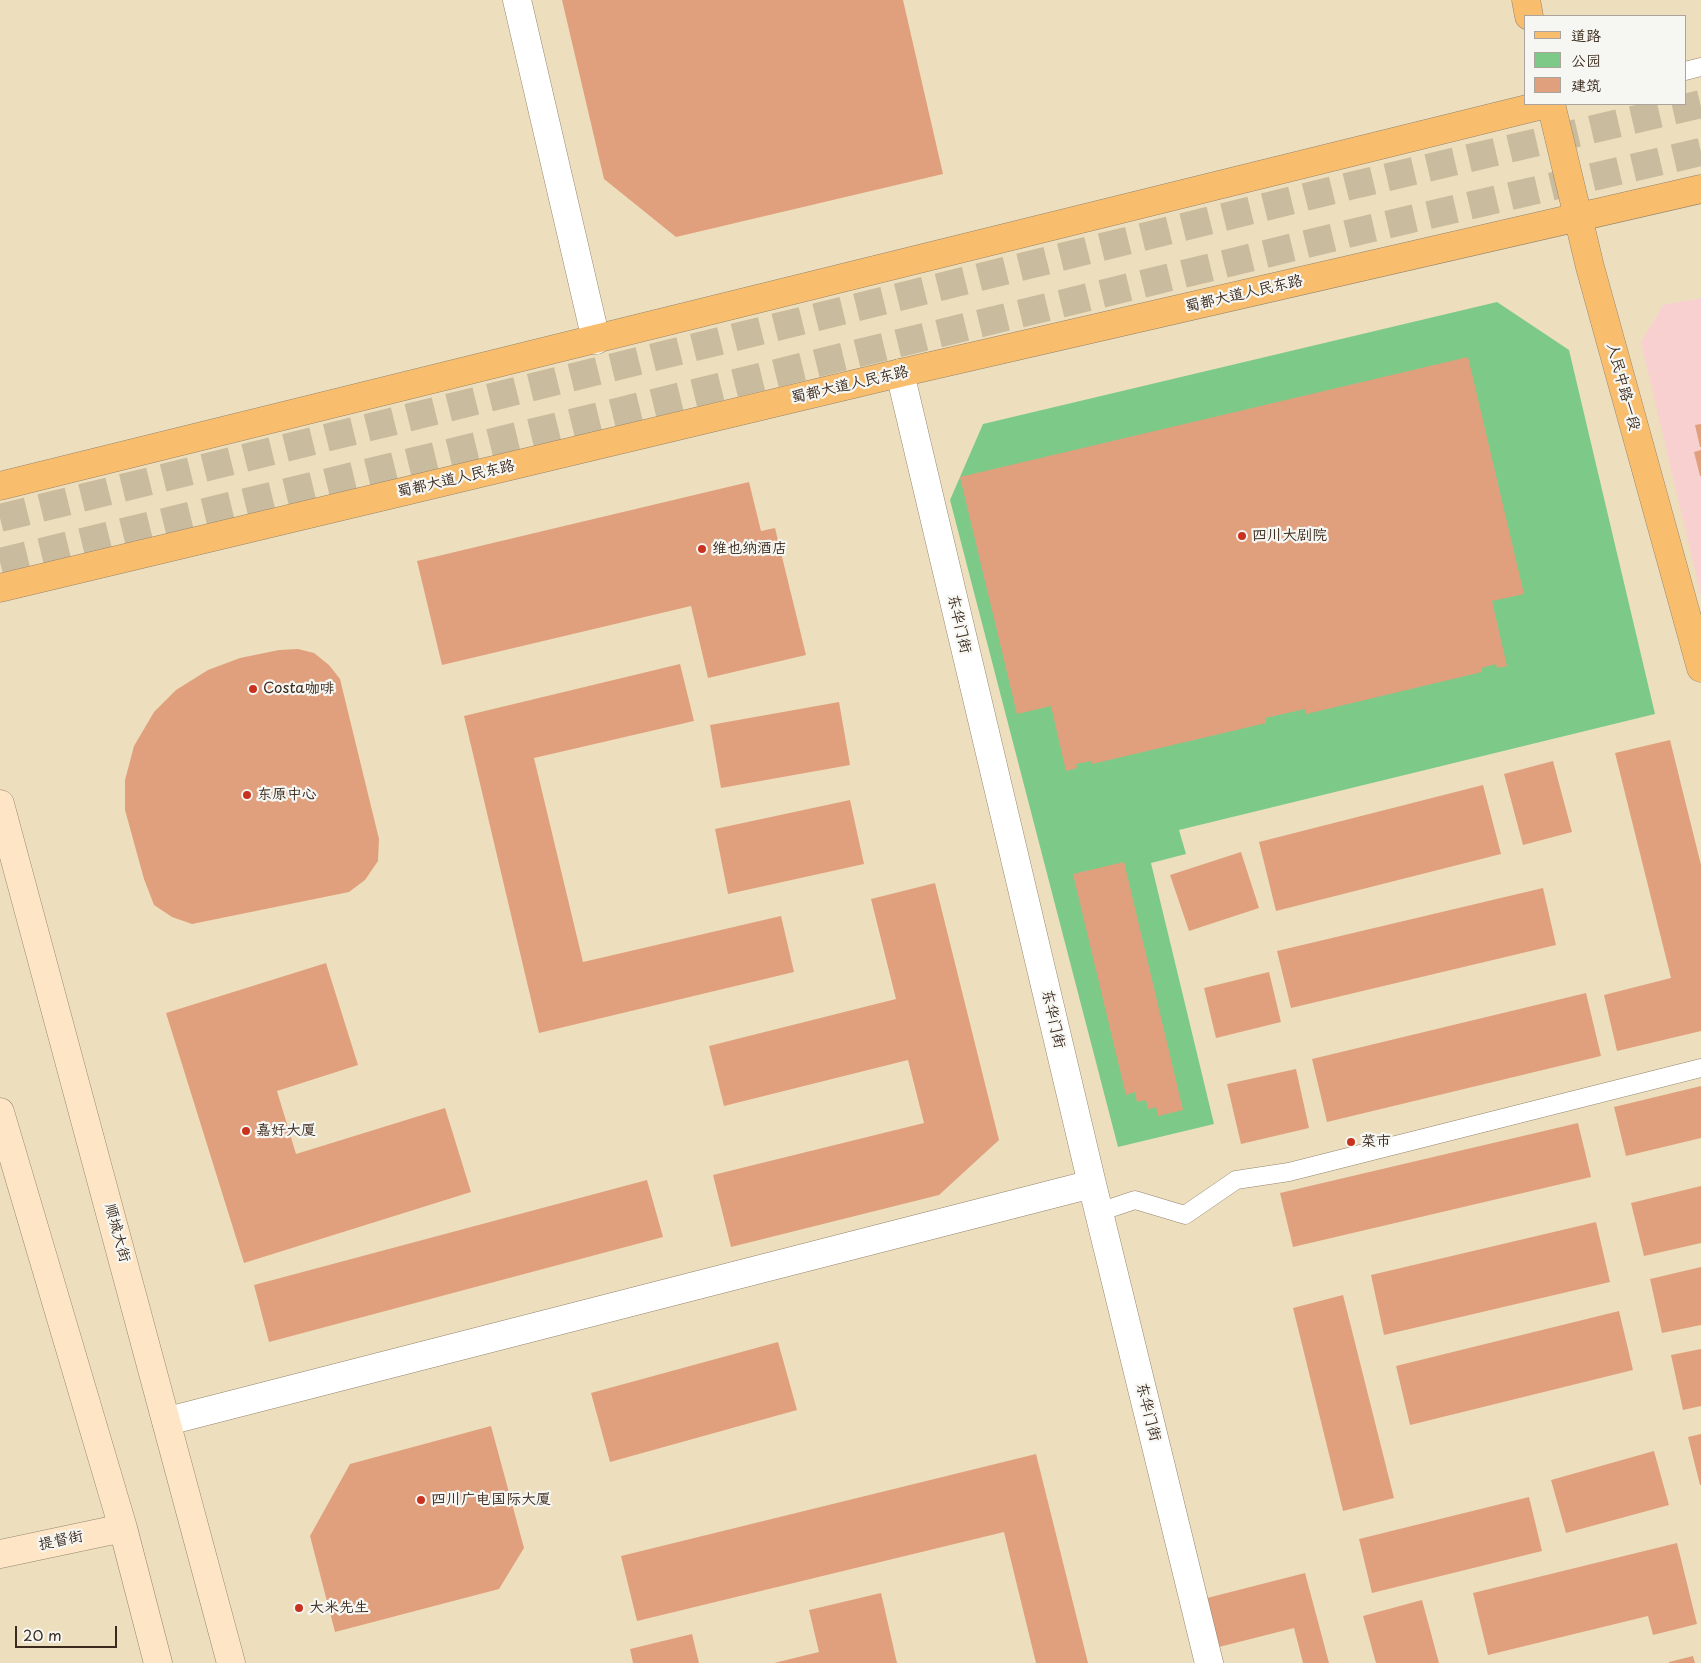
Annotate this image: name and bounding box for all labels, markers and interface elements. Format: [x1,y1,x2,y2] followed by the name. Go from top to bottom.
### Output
[1524,15,1686,105] legend
[1571,23,1601,46] text: 道路
[1571,48,1601,71] text: 公园
[1571,73,1601,96] text: 建筑
[1184,272,1304,316] street label: 蜀都大道人民东路
[1603,341,1643,433] street label: 人民中路一段
[790,363,910,407] street label: 蜀都大道人民东路
[396,457,516,501] street label: 蜀都大道人民东路
[1252,527,1327,545] place label: 四川大剧院
[1236,530,1248,542] marker: 四川大剧院
[712,540,787,558] place label: 维也纳酒店
[696,543,708,555] marker: 维也纳酒店
[943,593,975,655] street label: 东华门街
[263,680,335,698] place label: Costa咖啡
[247,683,259,695] marker: Costa咖啡
[257,786,317,804] place label: 东原中心
[241,789,253,801] marker: 东原中心
[1037,988,1069,1050] street label: 东华门街
[256,1122,316,1140] place label: 嘉好大厦
[240,1125,252,1137] marker: 嘉好大厦
[1361,1133,1391,1151] place label: 菜市
[1345,1136,1357,1148] marker: 菜市
[101,1202,133,1264] street label: 顺城大街
[1132,1381,1164,1443] street label: 东华门街
[431,1491,551,1509] place label: 四川广电国际大厦
[415,1494,427,1506] marker: 四川广电国际大厦
[37,1528,85,1554] street label: 提督街
[309,1599,369,1617] place label: 大米先生
[293,1602,305,1614] marker: 大米先生
[18,1616,120,1648] scale bar
[23,1623,62,1646] text: 20 m

